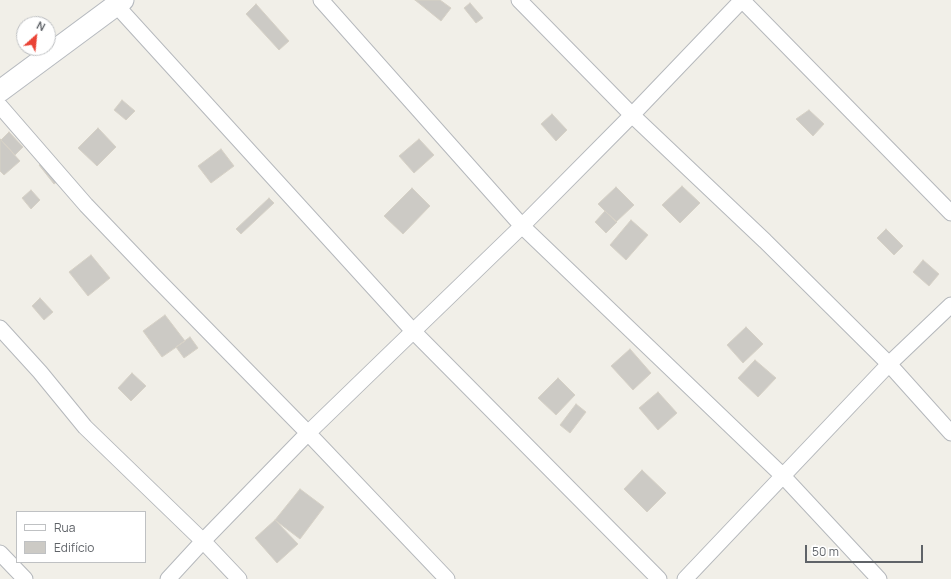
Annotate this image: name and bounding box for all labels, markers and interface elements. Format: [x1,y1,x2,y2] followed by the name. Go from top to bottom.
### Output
[16,16,56,56] north arrow
[34,17,48,34] text: N
[16,511,146,563] legend
[54,519,75,536] text: Rua
[807,537,925,563] scale bar
[54,539,94,556] text: Edifício
[812,543,839,560] text: 50 m

